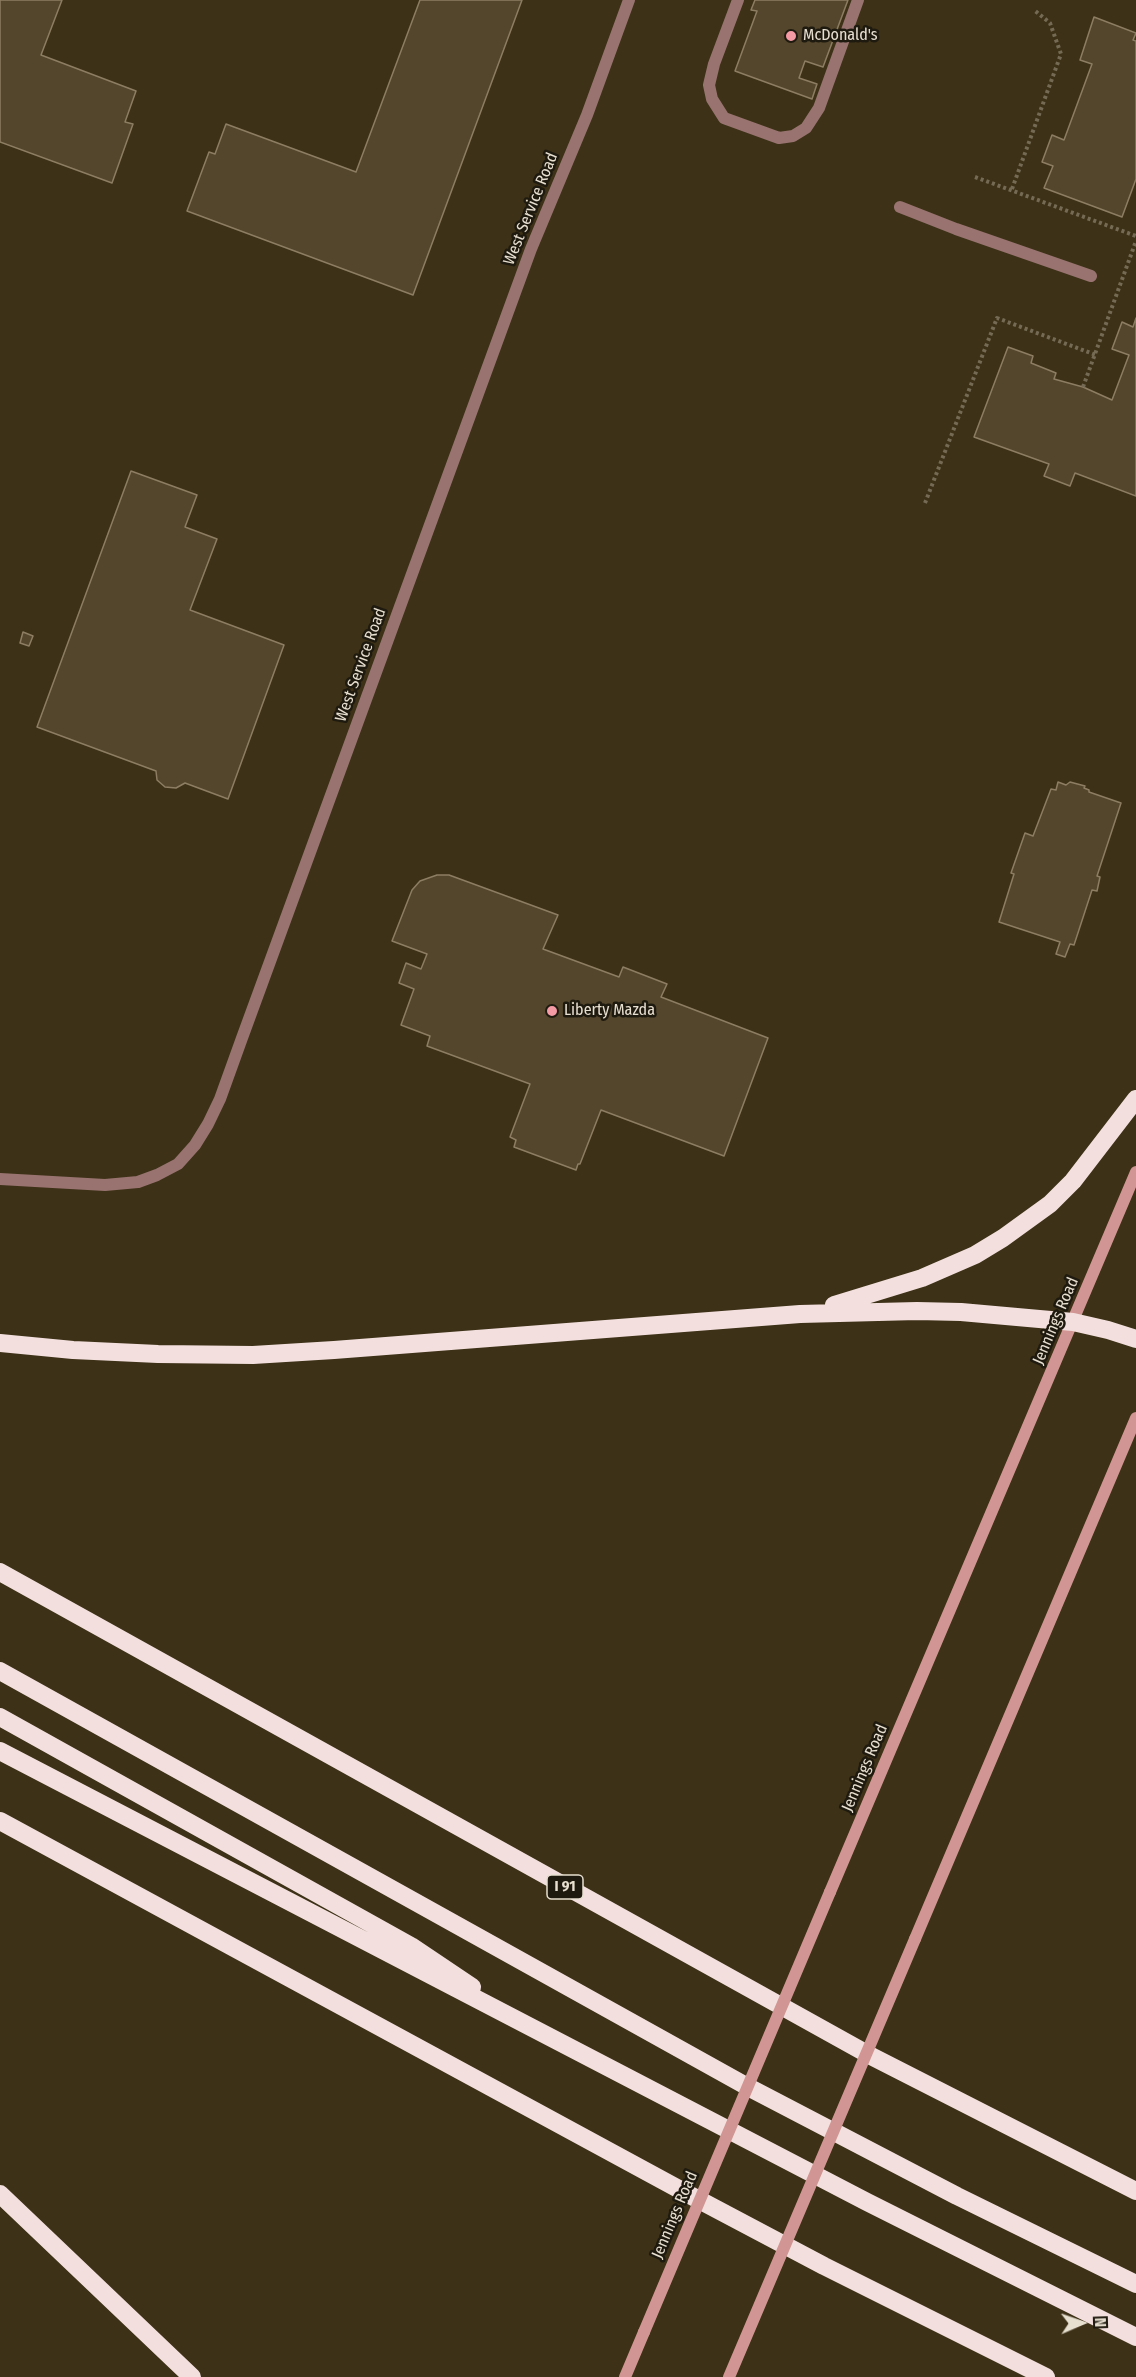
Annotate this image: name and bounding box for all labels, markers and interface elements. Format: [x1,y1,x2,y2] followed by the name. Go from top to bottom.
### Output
[803,26,878,46] place label: McDonald's
[784,29,798,43] marker: McDonald's
[500,150,562,268] street label: West Service Road
[332,606,390,724] street label: West Service Road
[564,1001,655,1021] place label: Liberty Mazda
[545,1004,559,1018] marker: Liberty Mazda
[1029,1275,1083,1367] street label: Jennings Road
[838,1722,892,1814] street label: Jennings Road
[547,1875,583,1899] road number: I 91
[648,2169,702,2261] street label: Jennings Road
[1052,2293,1112,2353] north arrow
[1091,2317,1110,2327] text: N

